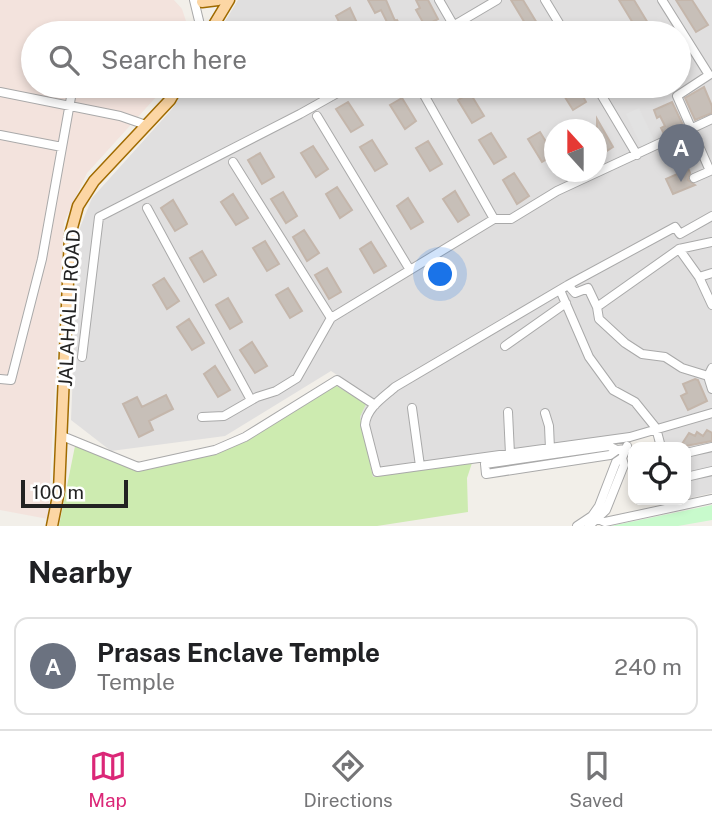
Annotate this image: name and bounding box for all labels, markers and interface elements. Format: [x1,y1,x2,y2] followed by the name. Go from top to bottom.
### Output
[21,21,691,98] search box
[45,41,83,79] icon: search
[101,44,247,75] text: Search here
[544,119,607,182] north arrow
[658,124,704,182] pin: A
[54,229,84,387] street label: JALAHALLI ROAD
[423,257,457,291] your location
[628,442,691,505] map controls
[628,442,691,505] button: locate
[21,477,128,509] scale bar
[32,481,84,503] text: 100 m
[28,554,132,590] text: Nearby
[97,637,380,668] text: Prasas Enclave Temple
[45,653,61,680] text: A
[614,653,682,680] text: 240 m
[97,668,175,695] text: Temple
[88,747,127,811] tab: Map
[303,747,393,811] tab: Directions
[569,747,624,811] tab: Saved

